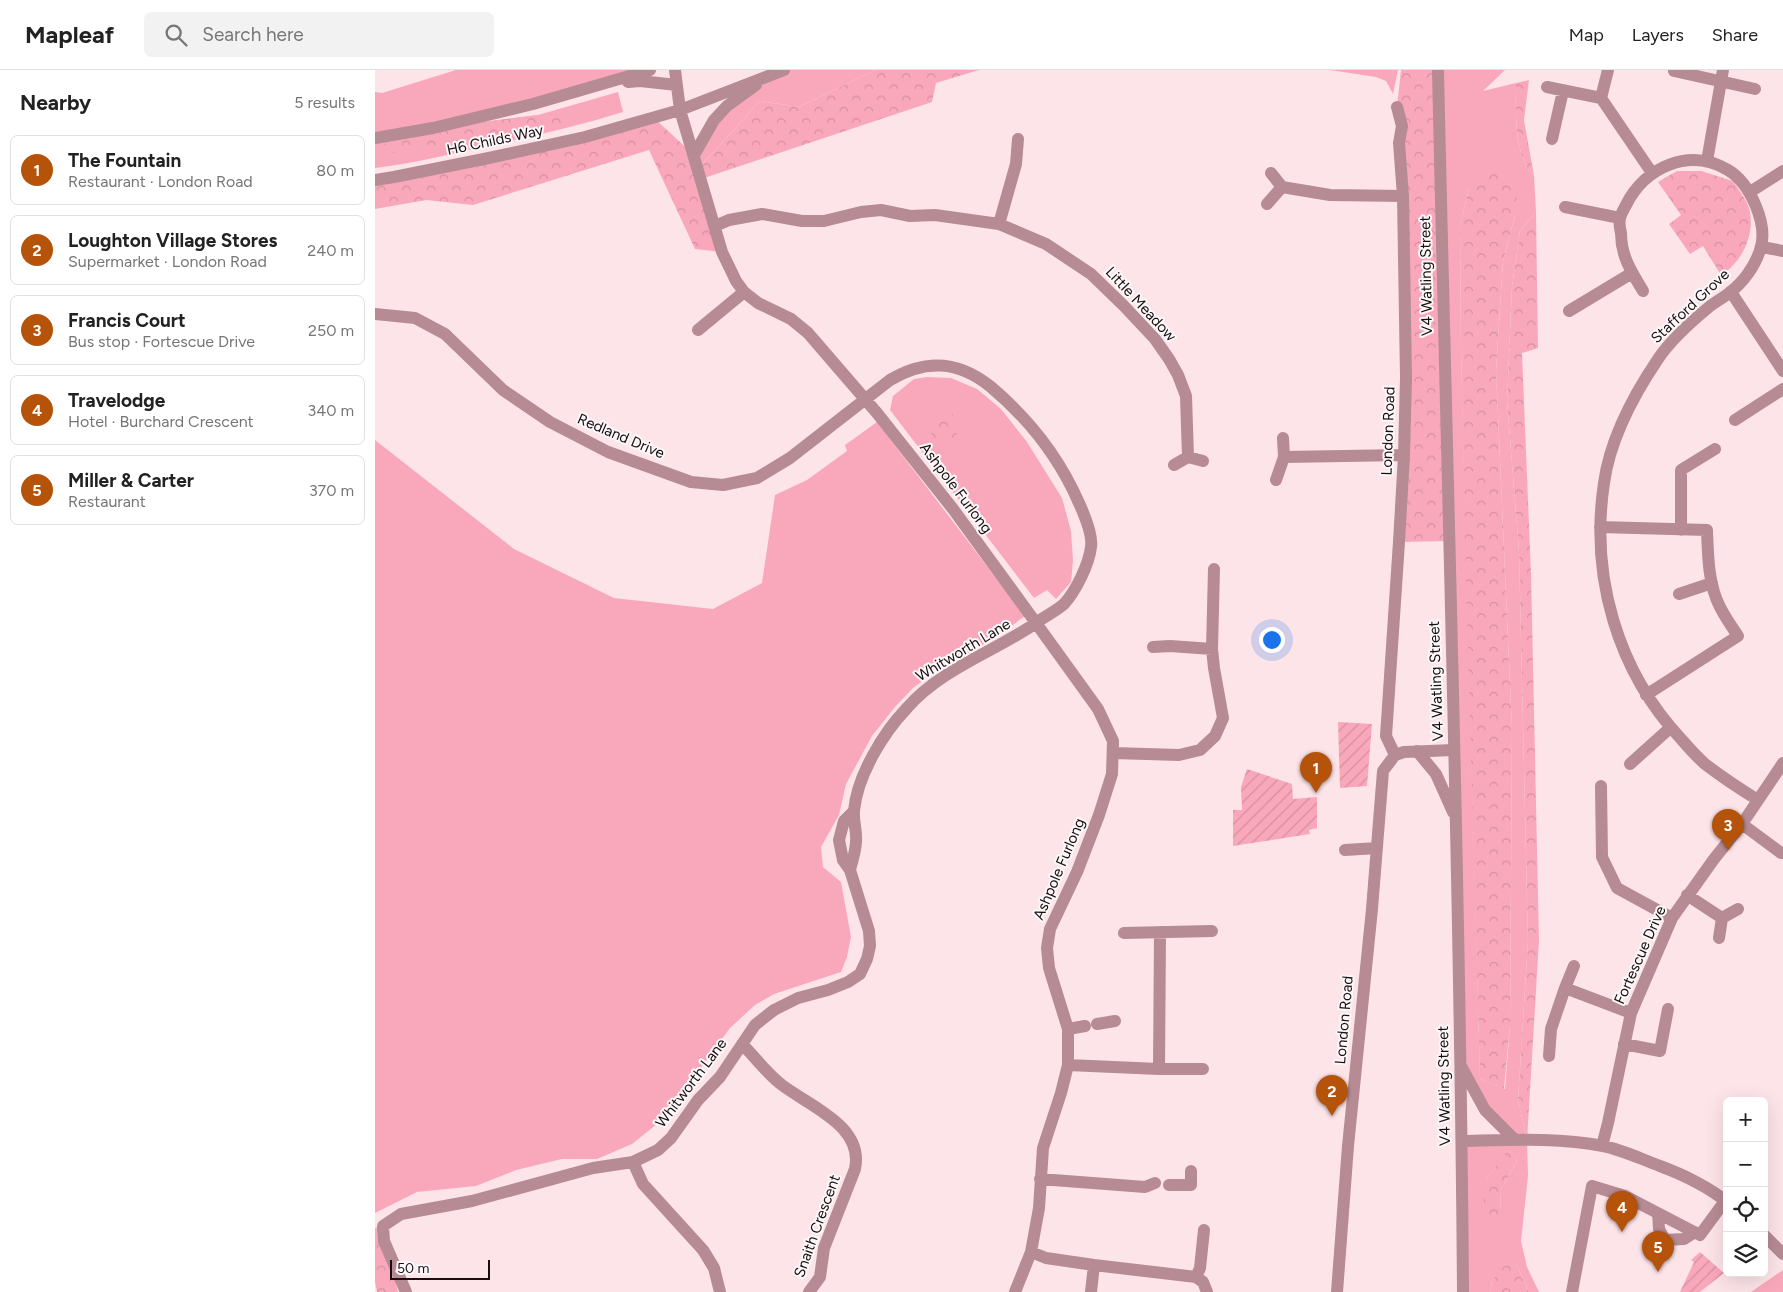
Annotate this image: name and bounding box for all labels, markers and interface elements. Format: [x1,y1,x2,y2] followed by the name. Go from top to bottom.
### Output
[144,12,494,57] search box
[25,20,114,49] text: Mapleaf
[162,21,190,49] icon: search
[202,23,304,46] text: Search here
[1569,24,1604,46] text: Map
[1632,24,1684,46] text: Layers
[1712,24,1758,46] text: Share
[20,90,91,115] text: Nearby
[294,93,355,112] text: 5 results
[445,121,545,159] street label: H6 Childs Way
[68,149,181,172] text: The Fountain
[34,161,40,180] text: 1
[316,161,354,180] text: 80 m
[68,172,253,191] text: Restaurant · London Road
[1416,215,1436,336] street label: V4 Watling Street
[68,229,277,252] text: Loughton Village Stores
[32,241,42,260] text: 2
[307,241,354,260] text: 240 m
[68,252,267,271] text: Supermarket · London Road
[1102,263,1180,345] street label: Little Meadow
[1647,265,1733,347] street label: Stafford Grove
[68,309,186,332] text: Francis Court
[33,321,41,340] text: 3
[308,321,354,340] text: 250 m
[68,332,255,351] text: Bus stop · Fortescue Drive
[1377,386,1399,476] street label: London Road
[68,389,165,412] text: Travelodge
[32,401,42,420] text: 4
[308,401,354,420] text: 340 m
[575,410,667,462] street label: Redland Drive
[68,412,254,431] text: Hotel · Burchard Crescent
[916,439,996,537] street label: Ashpole Furlong
[68,469,194,492] text: Miller & Carter
[32,481,42,500] text: 5
[309,481,354,500] text: 370 m
[68,492,146,511] text: Restaurant
[912,615,1014,685] street label: Whitworth Lane
[1425,620,1447,741] street label: V4 Watling Street
[1259,627,1285,653] your location
[1300,752,1332,793] pin: 1
[1712,809,1744,850] pin: 3
[1029,815,1089,923] street label: Ashpole Furlong
[1610,903,1670,1007] street label: Fortescue Drive
[1331,975,1357,1065] street label: London Road
[1434,1025,1454,1146] street label: V4 Watling Street
[652,1035,730,1131] street label: Whitworth Lane
[1316,1075,1348,1116] pin: 2
[1723,1097,1768,1277] map controls
[1723,1097,1768,1142] button: +
[1723,1142,1768,1187] button: −
[790,1172,844,1280] street label: Snaith Crescent
[1723,1187,1768,1232] button: locate
[1606,1191,1638,1232] pin: 4
[1642,1231,1674,1272] pin: 5
[1723,1232,1768,1277] button: layers
[390,1257,490,1280] scale bar
[397,1260,429,1277] text: 50 m

